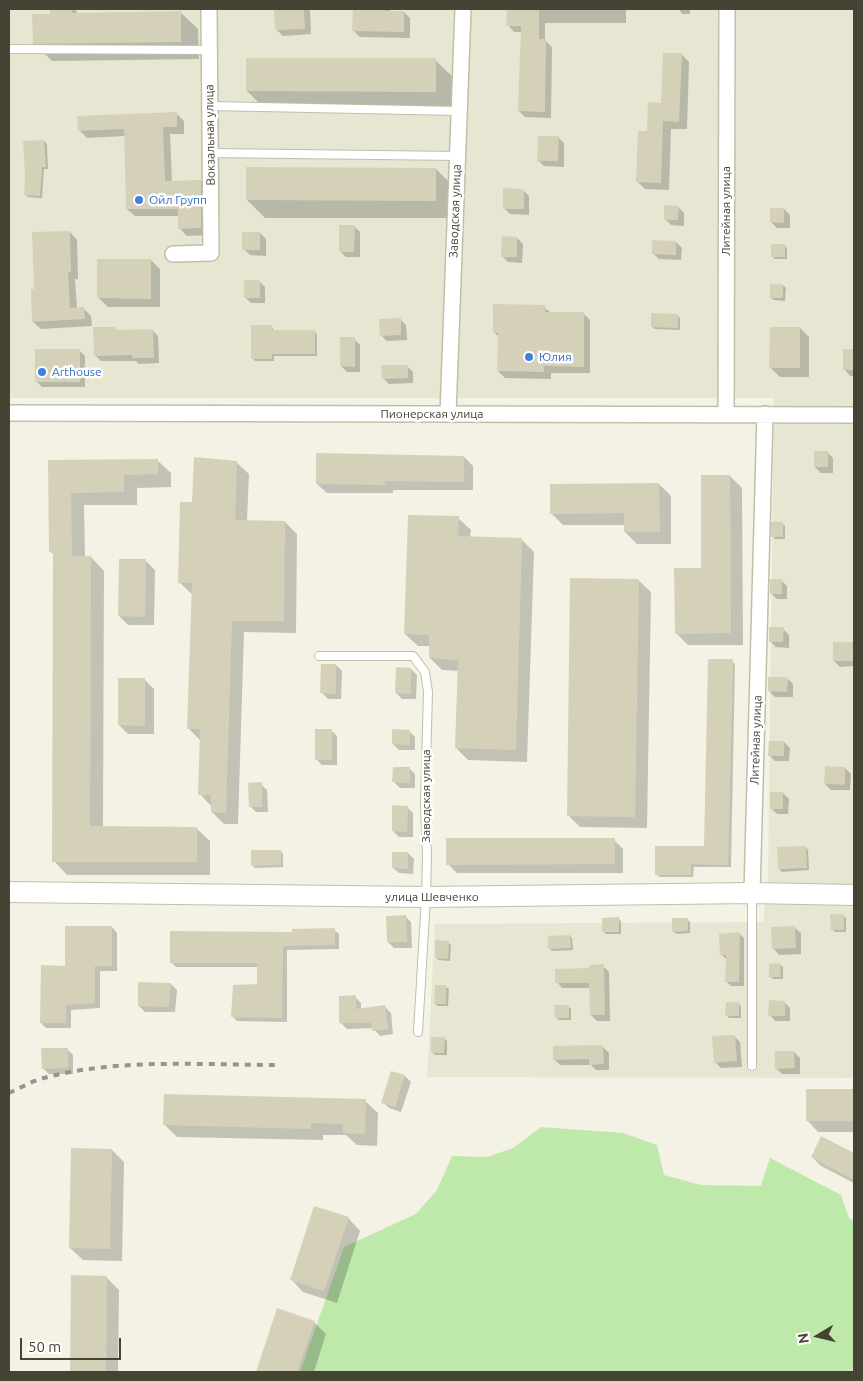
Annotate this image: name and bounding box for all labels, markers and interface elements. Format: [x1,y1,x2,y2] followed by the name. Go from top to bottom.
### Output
[202,84,218,186] street label: Вокзальная улица
[446,164,464,258] street label: Заводская улица
[719,166,733,256] street label: Литейная улица
[149,193,207,207] place label: Ойл Групп
[133,194,145,206] marker: Ойл Групп
[539,350,572,364] place label: Юлия
[523,351,535,363] marker: Юлия
[52,365,102,379] place label: Arthouse
[36,366,48,378] marker: Arthouse
[380,407,484,421] street label: Пионерская улица
[747,695,765,785] street label: Литейная улица
[419,749,433,843] street label: Заводская улица
[385,890,479,904] street label: улица Шевченко
[793,1311,843,1361] north arrow
[22,1328,124,1360] scale bar
[794,1332,812,1345] text: N
[28,1338,61,1355] text: 50 m

